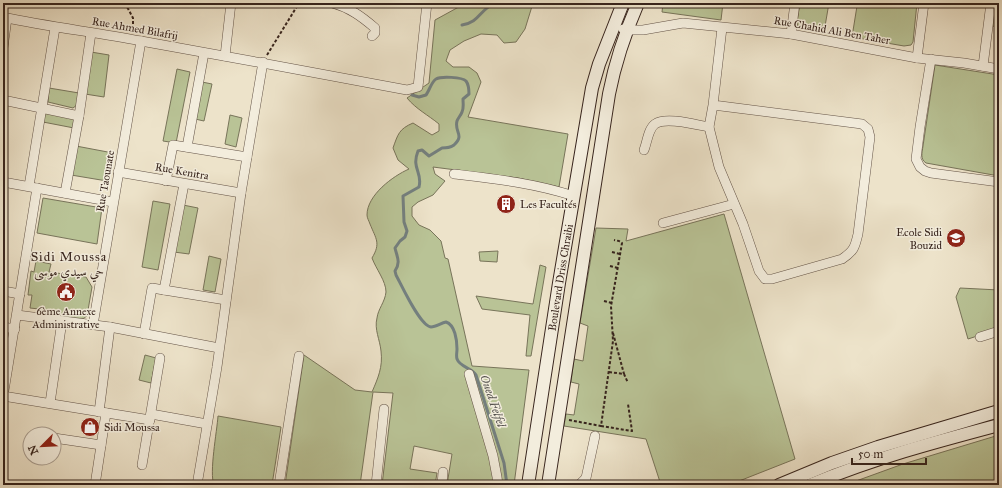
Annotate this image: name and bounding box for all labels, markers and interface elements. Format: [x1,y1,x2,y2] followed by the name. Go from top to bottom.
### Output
[773,14,892,47] street label: Rue Chahid Ali Ben Taher
[91,15,179,42] street label: Rue Ahmed Bilafrij
[94,149,117,213] street label: Rue Taounate
[154,160,210,183] street label: Rue Kenitra
[495,193,517,215] building icon: Les Facultés
[520,198,577,211] place label: Les Facultés
[546,223,576,332] street label: Boulevard Driss Chraibi
[896,226,942,252] place label: Ecole Sidi Bouzid
[945,227,967,249] school or university icon: Ecole Sidi Bouzid
[31,249,107,283] district label: Sidi Moussa حي سيدي موسى
[55,281,77,303] public building icon: 6ème Annexe Administrative
[31,305,100,331] place label: 6ème Annexe Administrative
[478,373,509,431] water label: Oued Felfel
[79,416,101,438] shop icon: Sidi Moussa
[104,421,160,434] place label: Sidi Moussa
[22,426,62,466] north arrow
[852,440,926,466] scale bar
[25,442,41,457] text: N
[858,447,883,461] text: 50 m

